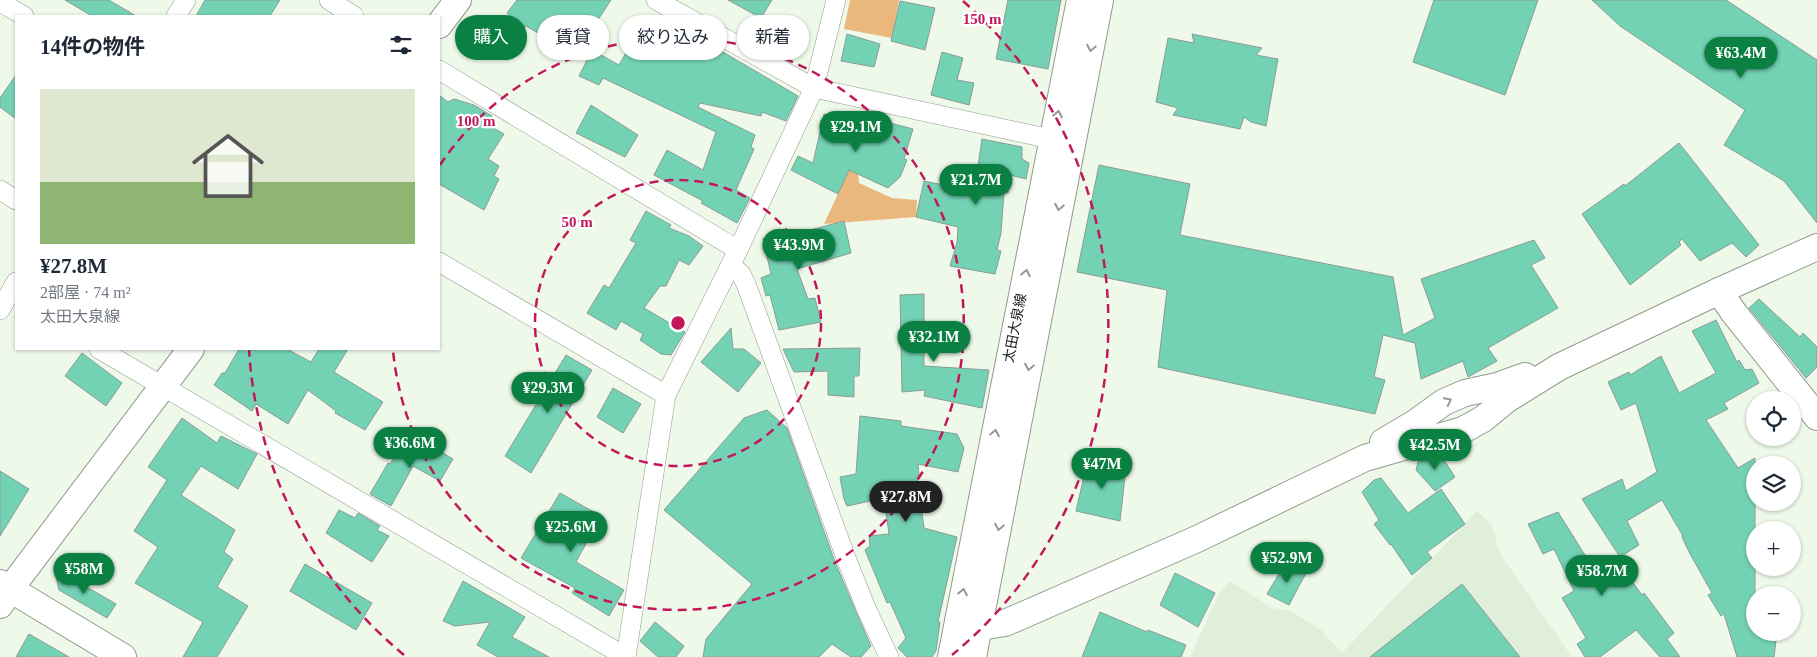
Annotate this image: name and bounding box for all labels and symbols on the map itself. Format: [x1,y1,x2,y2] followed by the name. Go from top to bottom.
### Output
[963,11,1002,27] text: 150 m
[1700,36,1782,79] pin: ¥63.4M
[1086,43,1096,52] one-way arrow
[1052,109,1062,118] one-way arrow
[815,110,897,153] pin: ¥29.1M
[457,113,496,129] text: 100 m
[935,164,1017,206] pin: ¥21.7M
[1055,203,1065,212] one-way arrow
[561,214,593,230] text: 50 m
[758,228,840,271] pin: ¥43.9M
[1020,269,1031,277] one-way arrow
[1000,292,1029,364] street label: 太田大泉線
[669,314,687,332] centre of rings
[893,320,975,363] pin: ¥32.1M
[1024,363,1035,371] one-way arrow
[507,372,589,414] pin: ¥29.3M
[1443,397,1452,407] one-way arrow
[369,426,451,469] pin: ¥36.6M
[989,428,999,437] one-way arrow
[1394,428,1476,471] pin: ¥42.5M
[1072,448,1132,490] pin: ¥47M
[865,480,947,523] pin: ¥27.8M
[530,510,612,553] pin: ¥25.6M
[994,522,1004,531] one-way arrow
[1246,542,1328,584] pin: ¥52.9M
[54,552,114,595] pin: ¥58M
[1561,554,1643,597] pin: ¥58.7M
[958,588,968,596] one-way arrow

